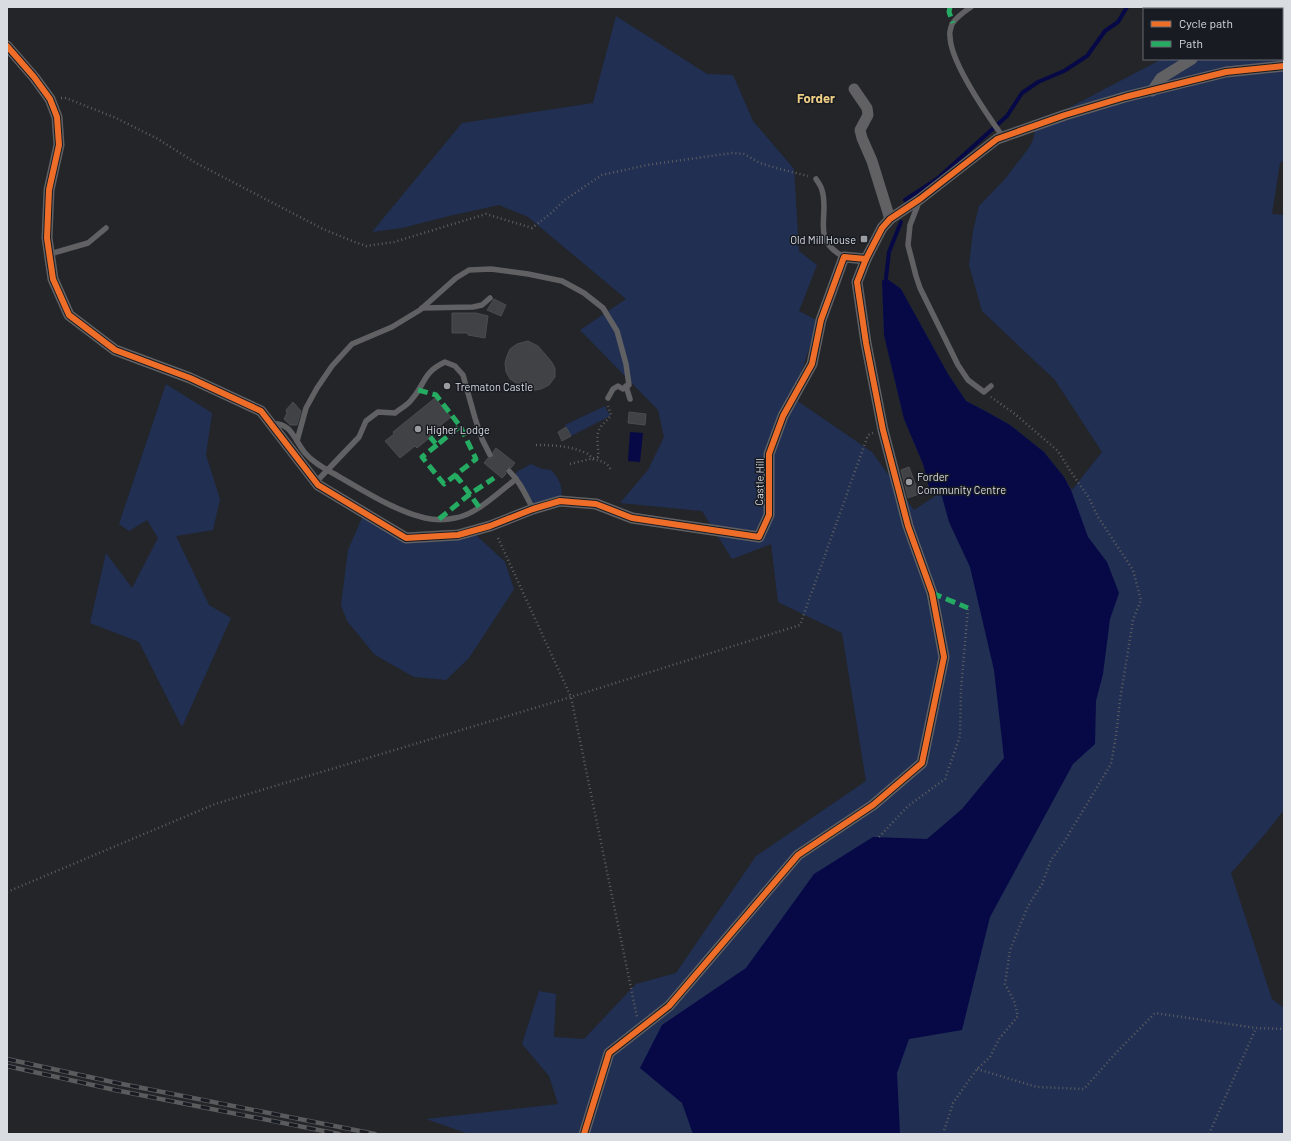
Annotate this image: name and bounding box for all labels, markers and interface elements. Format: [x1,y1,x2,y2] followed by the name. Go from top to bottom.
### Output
[1143,8,1283,60] legend
[1179,16,1233,30] text: Cycle path
[1179,36,1203,50] text: Path
[797,90,835,106] district label: Forder
[790,233,856,246] place label: Old Mill House
[859,234,869,244] marker: Old Mill House
[455,380,533,393] place label: Trematon Castle
[442,381,452,391] marker: Trematon Castle
[426,423,490,436] place label: Higher Lodge
[413,424,423,434] marker: Higher Lodge
[752,458,766,506] street label: Castle Hill
[917,470,1006,496] place label: Forder Community Centre
[904,477,914,487] marker: Forder Community Centre

